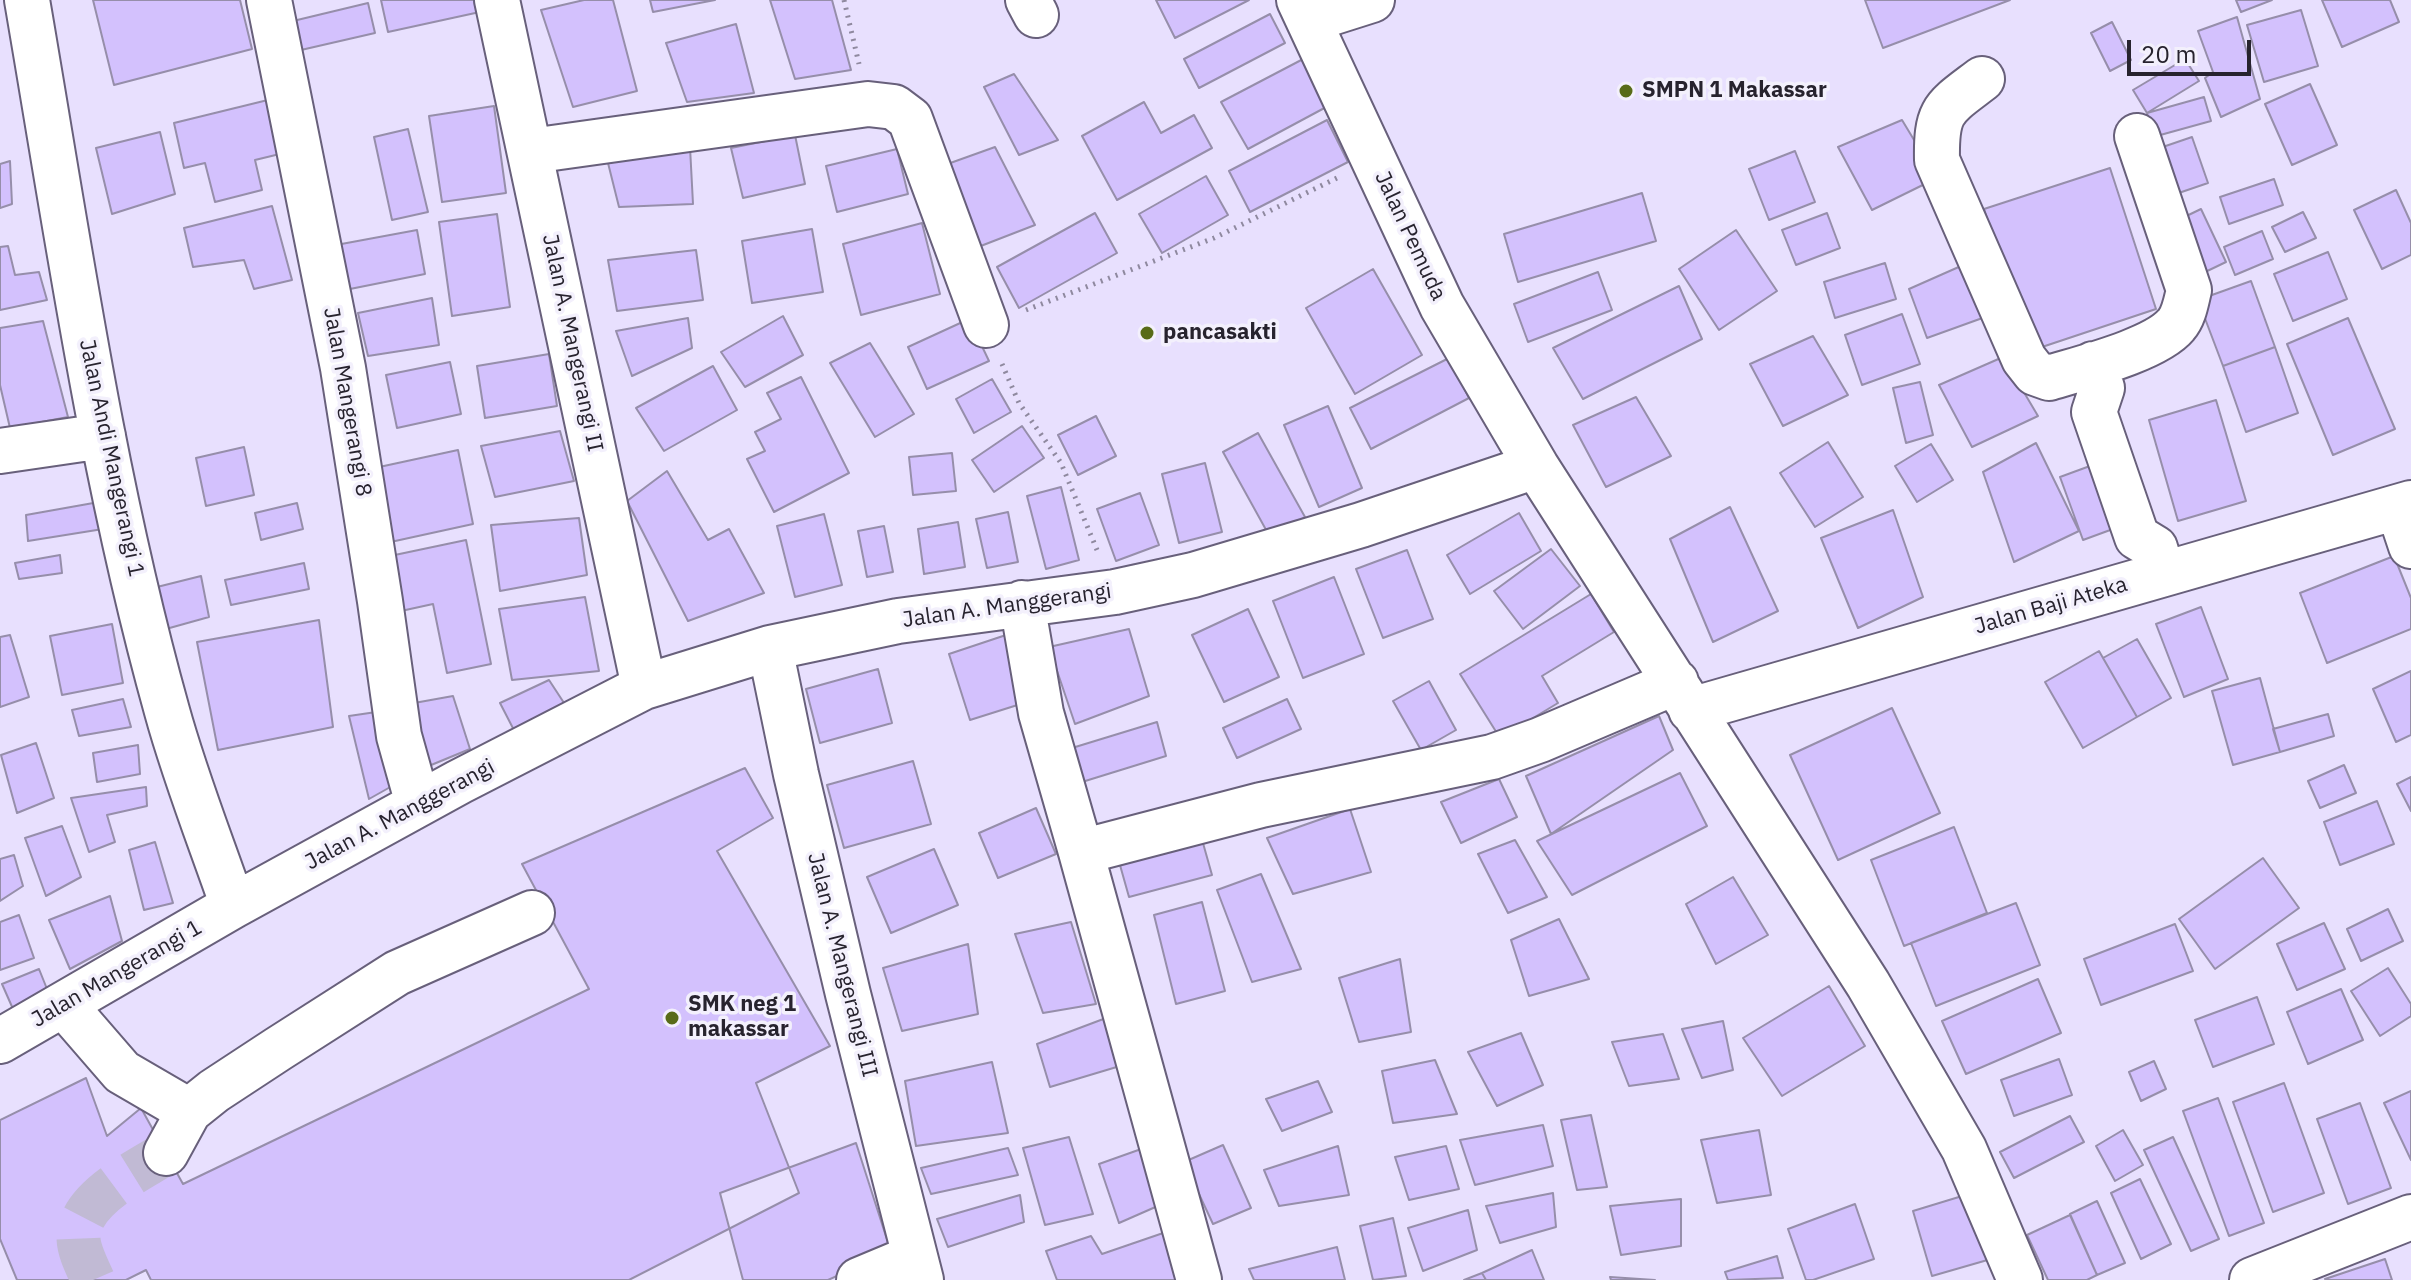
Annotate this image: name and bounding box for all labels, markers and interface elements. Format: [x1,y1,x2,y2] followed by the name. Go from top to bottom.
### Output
[2131,24,2255,74] scale bar
[2141,38,2196,70] text: 20 m
[1642,78,1827,104] place label: SMPN 1 Makassar
[1617,82,1635,100] marker: SMPN 1 Makassar
[1369,167,1451,305] street label: Jalan Pemuda
[536,232,608,454] street label: Jalan A. Mangerangi II
[317,305,377,499] street label: Jalan Mangerangi 8
[1163,320,1277,346] place label: pancasakti
[1138,324,1156,342] marker: pancasakti
[73,337,149,579] street label: Jalan Andi Mangerangi 1
[1972,572,2130,640] street label: Jalan Baji Ateka
[901,578,1113,634] street label: Jalan A. Manggerangi
[301,754,499,876] street label: Jalan A. Manggerangi
[801,850,883,1080] street label: Jalan A. Mangerangi III
[27,915,207,1033] street label: Jalan Mangerangi 1
[688,992,796,1044] place label: SMK neg 1 makassar
[663,1009,681,1027] marker: SMK neg 1 makassar

